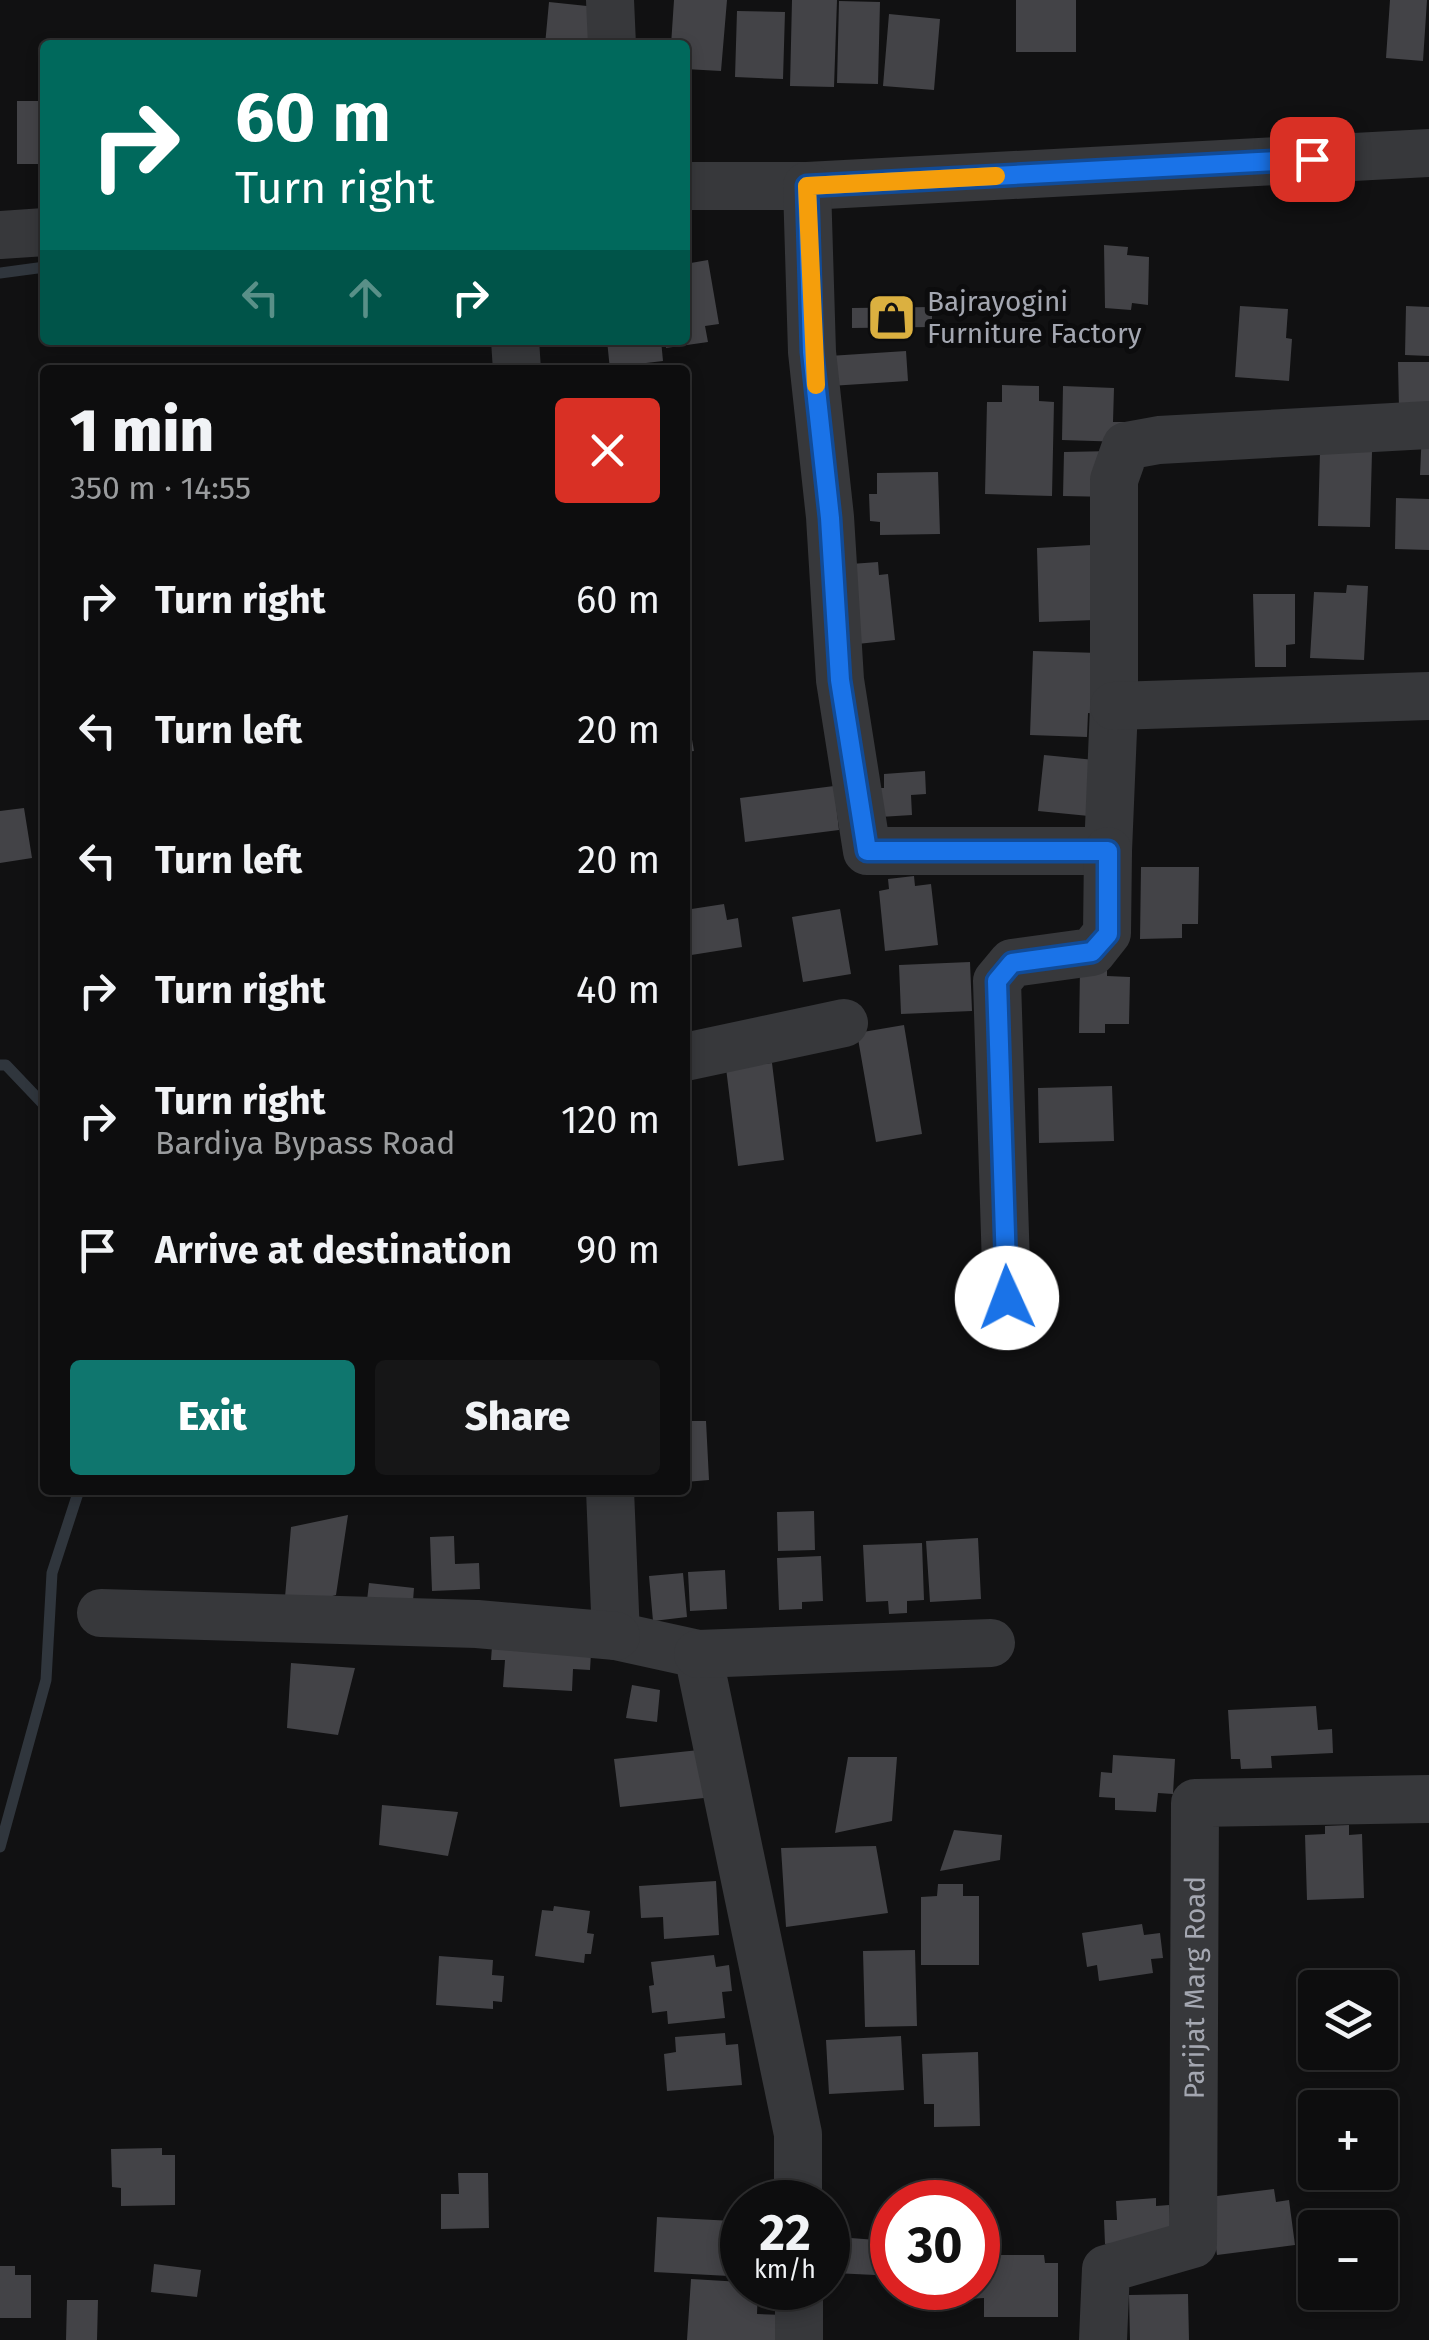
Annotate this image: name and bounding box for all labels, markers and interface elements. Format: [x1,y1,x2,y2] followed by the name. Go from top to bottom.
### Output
[235,76,391,160] text: 60 m
[70,80,200,210] icon: right
[1270,117,1355,202] pin
[1285,132,1340,187] icon: arrive
[235,161,434,215] text: Turn right
[233,270,288,325] icon: left
[338,270,393,325] icon: ahead
[443,270,498,325] icon: right
[927,285,1142,350] place label: Bajrayogini Furniture Factory
[866,291,918,343] shop icon: Bajrayogini Furniture Factory
[70,395,214,467] text: 1 min
[555,398,660,503] button: close
[70,469,251,507] text: 350 m · 14:55
[70,573,125,628] icon: right
[155,577,325,623] text: Turn right
[576,577,660,623] text: 60 m
[70,703,125,758] icon: left
[155,707,302,753] text: Turn left
[577,707,660,753] text: 20 m
[70,833,125,888] icon: left
[155,837,302,883] text: Turn left
[577,837,660,883] text: 20 m
[70,963,125,1018] icon: right
[155,967,325,1013] text: Turn right
[576,967,660,1013] text: 40 m
[155,1078,325,1124] text: Turn right
[70,1093,125,1148] icon: right
[561,1097,660,1143] text: 120 m
[155,1124,455,1162] text: Bardiya Bypass Road
[70,1223,125,1278] icon: arrive
[155,1227,512,1273] text: Arrive at destination
[576,1227,660,1273] text: 90 m
[955,1246,1059,1350] position arrow
[70,1360,355,1475] button: Exit
[375,1360,660,1475] button: Share
[1177,1876,1211,2099] street label: Parijat Marg Road
[1298,1970,1398,2310] map controls
[1298,1970,1398,2070] button: layers
[1298,2090,1398,2190] button: +
[870,2180,1000,2310] speed limit sign: 30
[759,2203,811,2263] text: 22
[1298,2210,1398,2310] button: −
[754,2255,816,2285] text: km/h

